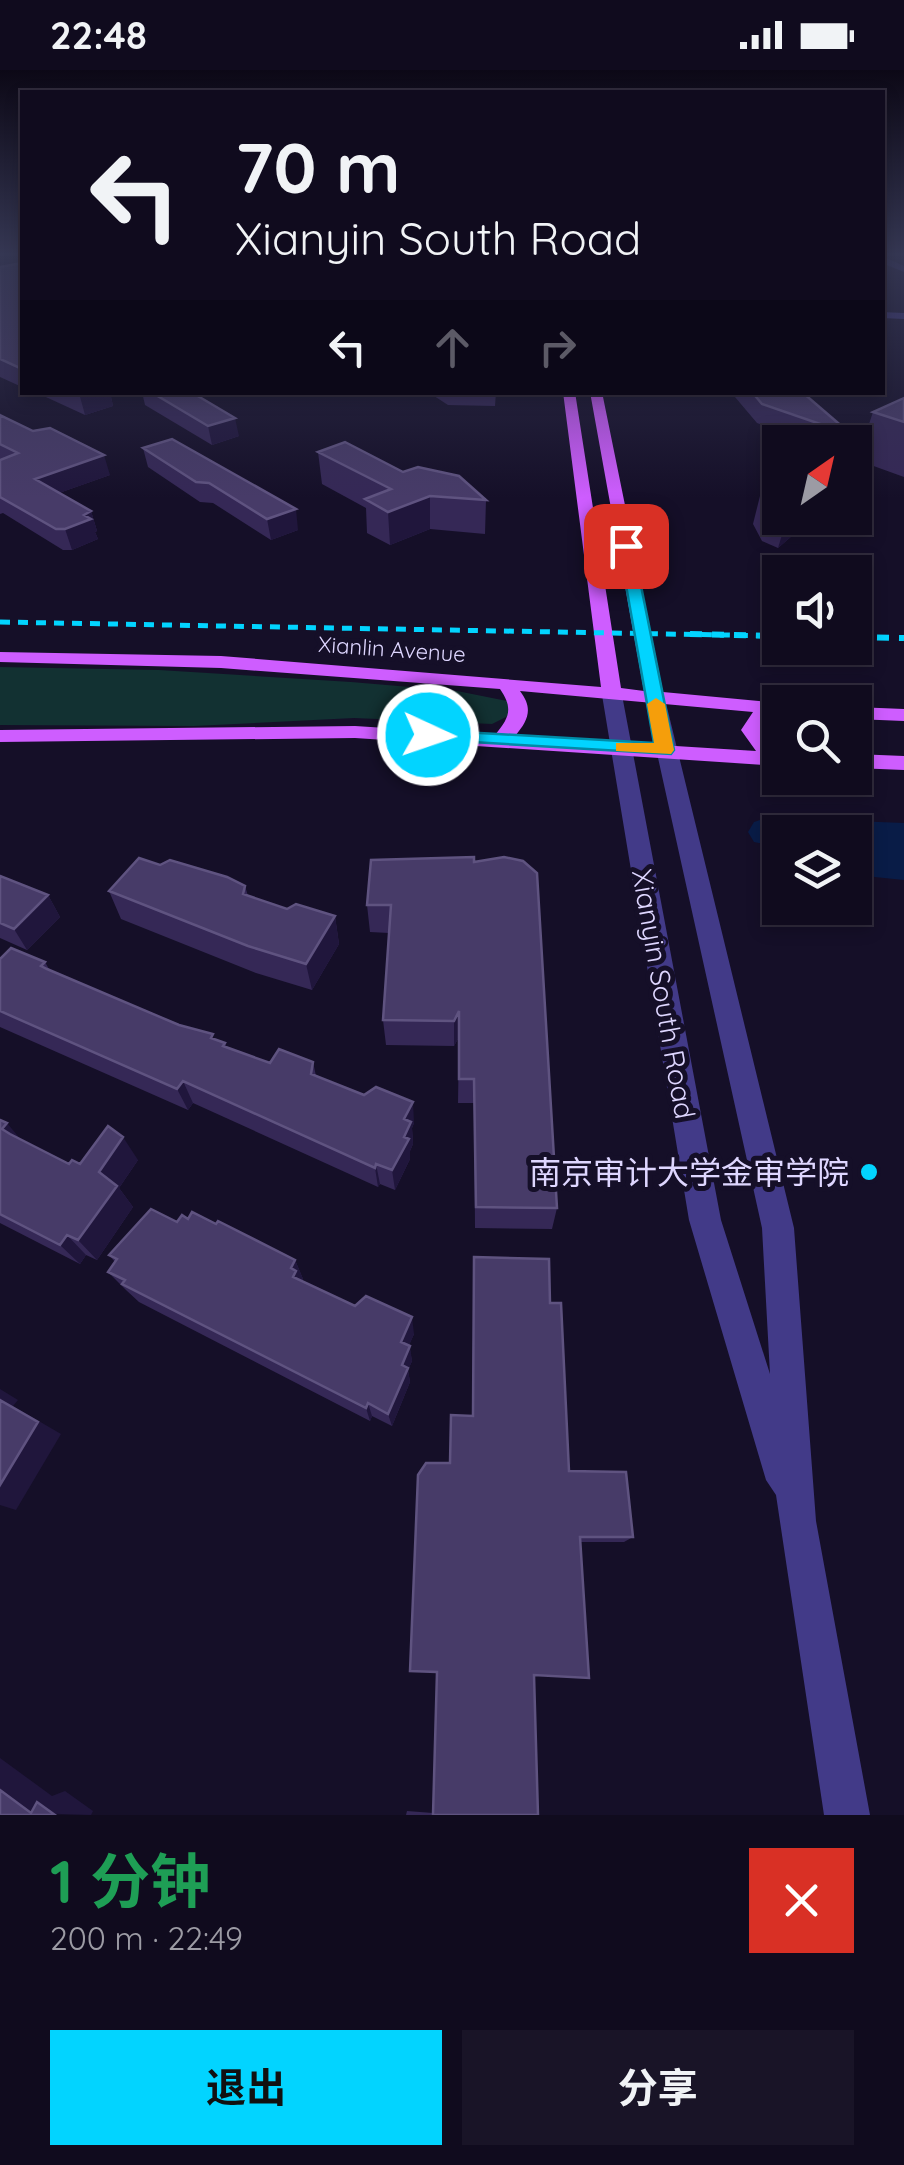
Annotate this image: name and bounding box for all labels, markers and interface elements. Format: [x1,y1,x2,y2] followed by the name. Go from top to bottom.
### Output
[50,11,147,59] text: 22:48
[235,123,401,211] text: 70 m
[70,130,200,260] icon: left
[235,210,641,266] text: Xianyin South Road
[320,320,375,375] icon: left
[425,320,480,375] icon: ahead
[530,320,585,375] icon: right
[762,425,872,535] north arrow
[762,425,872,925] map controls
[584,504,669,589] pin
[599,519,654,574] icon: arrive
[762,555,872,665] button: sound
[317,630,467,668] street label: Xianlin Avenue
[376,683,480,787] position arrow
[762,685,872,795] button: search
[762,815,872,925] button: layers
[625,866,703,1122] street label: Xianyin South Road
[529,1152,849,1192] place label: 南京审计大学金审学院
[858,1161,880,1183] marker: 南京审计大学金审学院
[50,1843,210,1918] text: 1 分钟
[749,1848,854,1953] button: close
[50,1918,243,1958] text: 200 m · 22:49
[50,2030,442,2145] button: 退出
[462,2030,854,2145] button: 分享

